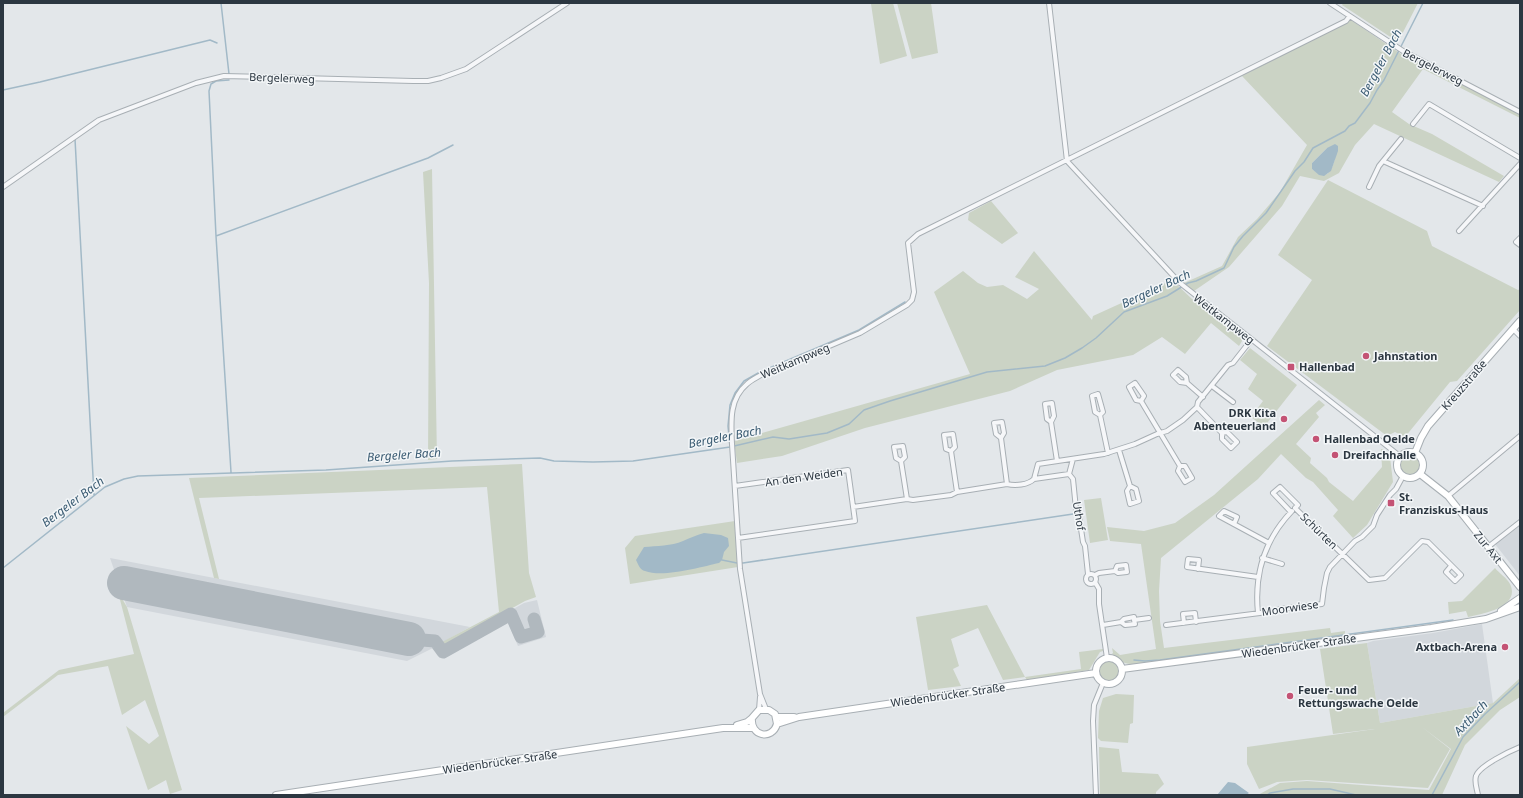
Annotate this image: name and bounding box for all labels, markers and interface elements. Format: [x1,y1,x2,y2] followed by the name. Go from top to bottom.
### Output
[1356,26,1405,100] water label: Bergeler Bach
[1400,45,1466,88] street label: Bergelerweg
[249,69,315,86] street label: Bergelerweg
[1119,265,1193,312] water label: Bergeler Bach
[1191,290,1258,347] street label: Weitkampweg
[758,339,832,382] street label: Weitkampweg
[1373,348,1438,363] place label: Jahnstation
[1361,351,1371,361] marker: Jahnstation
[1438,356,1490,413] street label: Kreuzstraße
[1299,359,1355,374] place label: Hallenbad
[1286,362,1296,372] marker: Hallenbad
[1194,405,1276,433] place label: DRK Kita Abenteuerland
[1279,414,1289,424] marker: DRK Kita Abenteuerland
[687,421,763,452] water label: Bergeler Bach
[1324,431,1415,446] place label: Hallenbad Oelde
[1311,434,1321,444] marker: Hallenbad Oelde
[366,443,442,466] water label: Bergeler Bach
[1343,447,1417,462] place label: Dreifachhalle
[1330,450,1340,460] marker: Dreifachhalle
[764,464,844,489] street label: An den Weiden
[38,472,107,531] water label: Bergeler Bach
[1399,489,1489,517] place label: St. Franziskus-Haus
[1386,498,1396,508] marker: St. Franziskus-Haus
[1070,500,1089,533] street label: Uthof
[1297,509,1341,552] street label: Schürten
[1471,527,1506,566] street label: Zur Axt
[1261,596,1319,619] street label: Moorwiese
[1241,630,1357,661] street label: Wiedenbrücker Straße
[1416,639,1497,654] place label: Axtbach-Arena
[1500,642,1510,652] marker: Axtbach-Arena
[890,679,1006,710] street label: Wiedenbrücker Straße
[1298,682,1419,710] place label: Feuer- und Rettungswache Oelde
[1285,691,1295,701] marker: Feuer- und Rettungswache Oelde
[1449,696,1491,740] water label: Axtbach
[442,746,558,777] street label: Wiedenbrücker Straße

